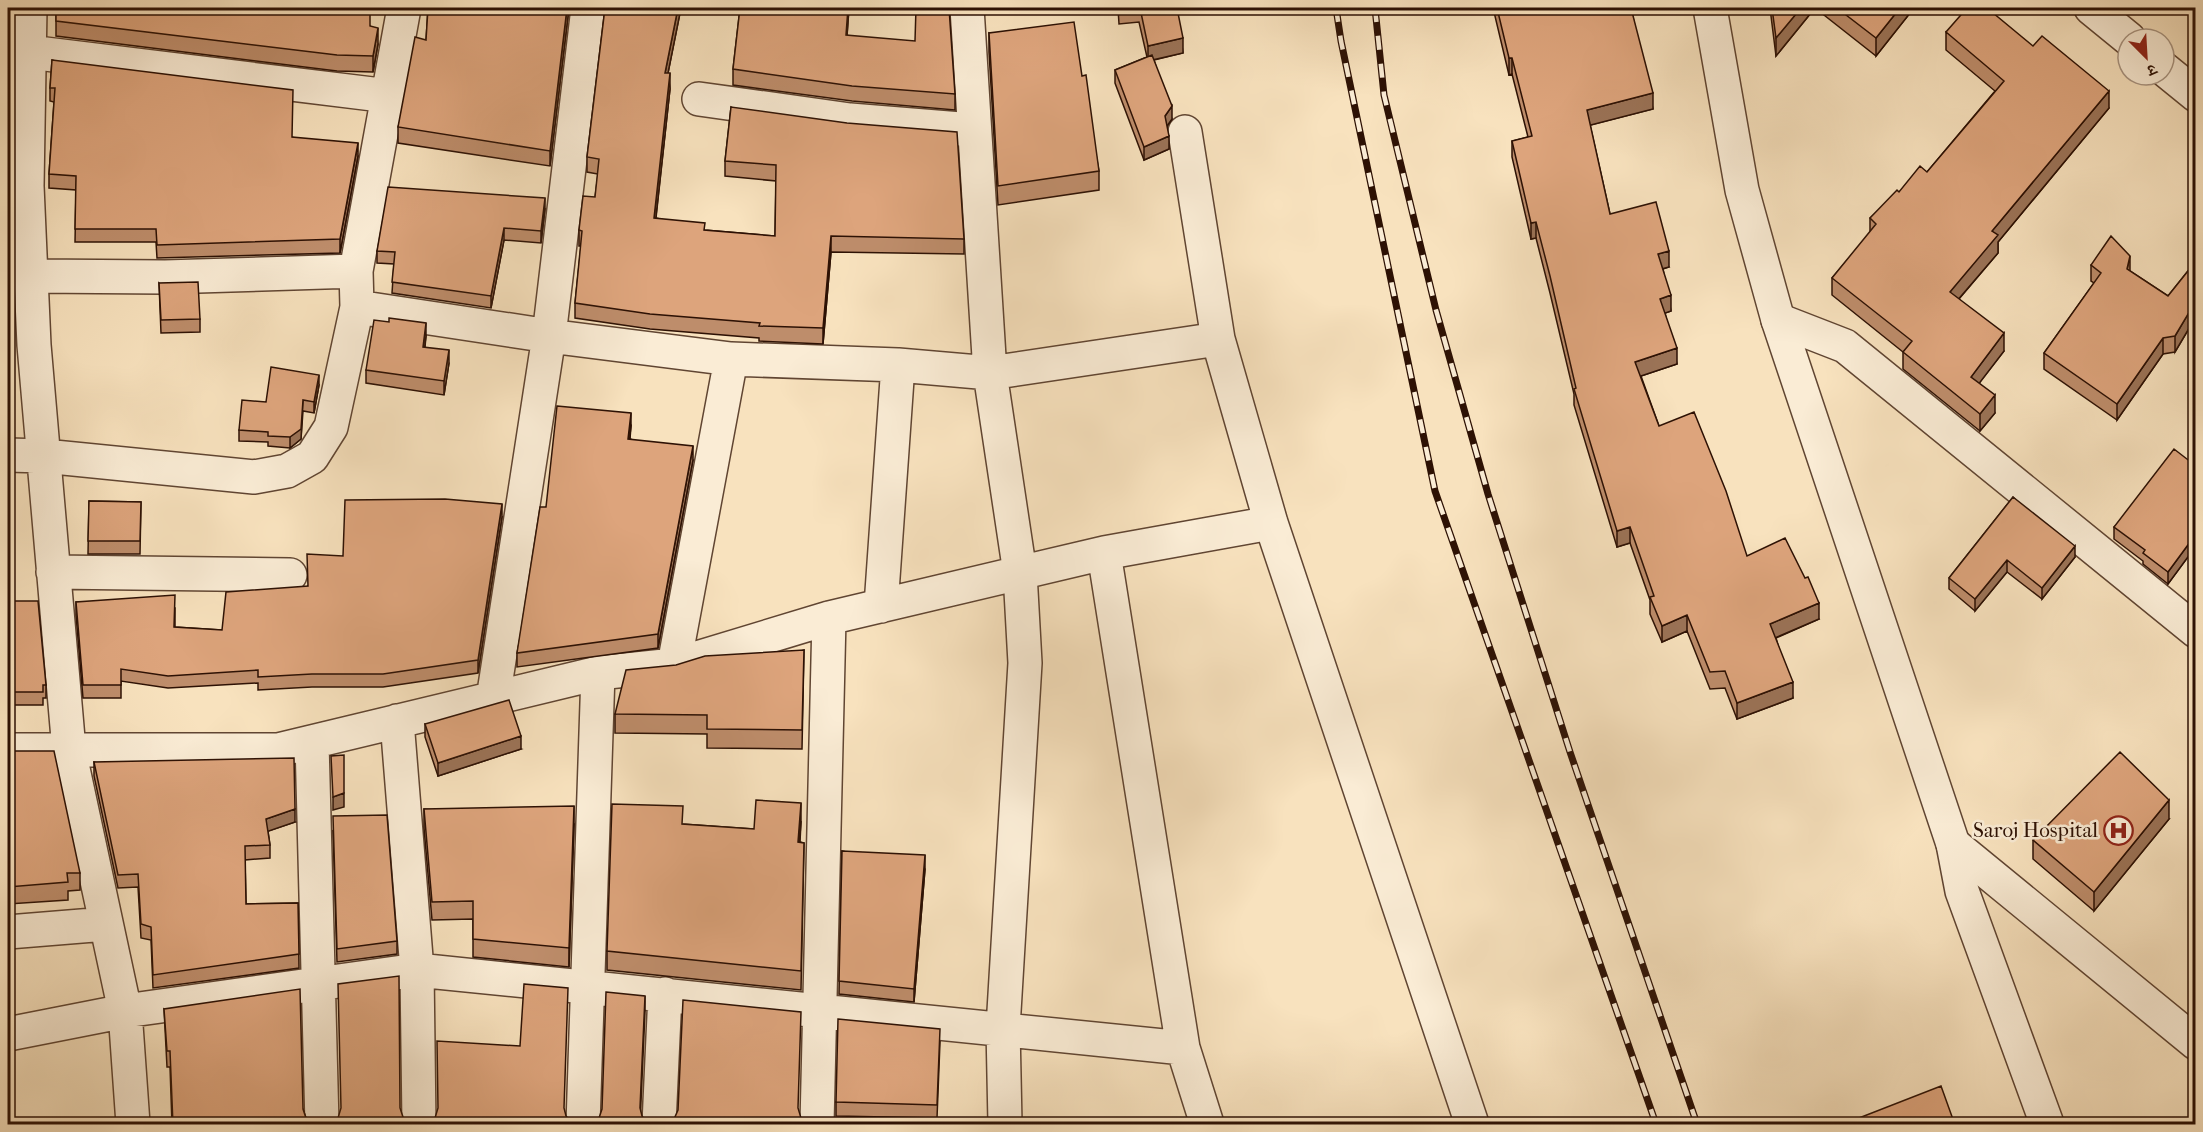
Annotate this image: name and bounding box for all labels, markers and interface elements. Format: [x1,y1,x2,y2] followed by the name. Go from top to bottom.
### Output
[2116,27,2176,87] north arrow
[2143,60,2160,81] text: उ
[2103,814,2135,846] hospital icon: Saroj Hospital
[1973,818,2098,842] place label: Saroj Hospital

